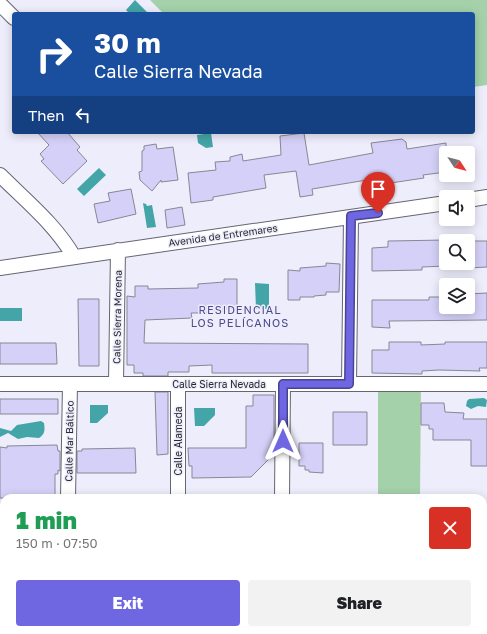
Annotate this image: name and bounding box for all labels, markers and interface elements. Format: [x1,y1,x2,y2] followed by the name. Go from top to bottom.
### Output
[94,26,161,59] text: 30 m
[28,28,80,80] icon: right
[94,60,263,82] text: Calle Sierra Nevada
[72,104,94,126] icon: left
[28,106,64,124] text: Then
[439,146,475,182] north arrow
[439,146,475,314] map controls
[361,172,395,213] pin
[367,178,389,200] icon: arrive
[439,190,475,226] button: sound
[168,221,278,249] street label: Avenida de Entremares
[439,234,475,270] button: search
[110,270,124,364] street label: Calle Sierra Morena
[439,278,475,314] button: layers
[191,303,289,329] district label: RESIDENCIAL LOS PELÍCANOS
[172,378,266,390] street label: Calle Sierra Nevada
[62,400,76,482] street label: Calle Mar Báltico
[172,407,184,475] street label: Calle Alameda
[262,420,304,462] position arrow
[16,505,77,534] text: 1 min
[429,507,471,549] button: close
[16,535,98,551] text: 150 m · 07:50
[16,580,240,626] button: Exit
[248,580,471,626] button: Share

